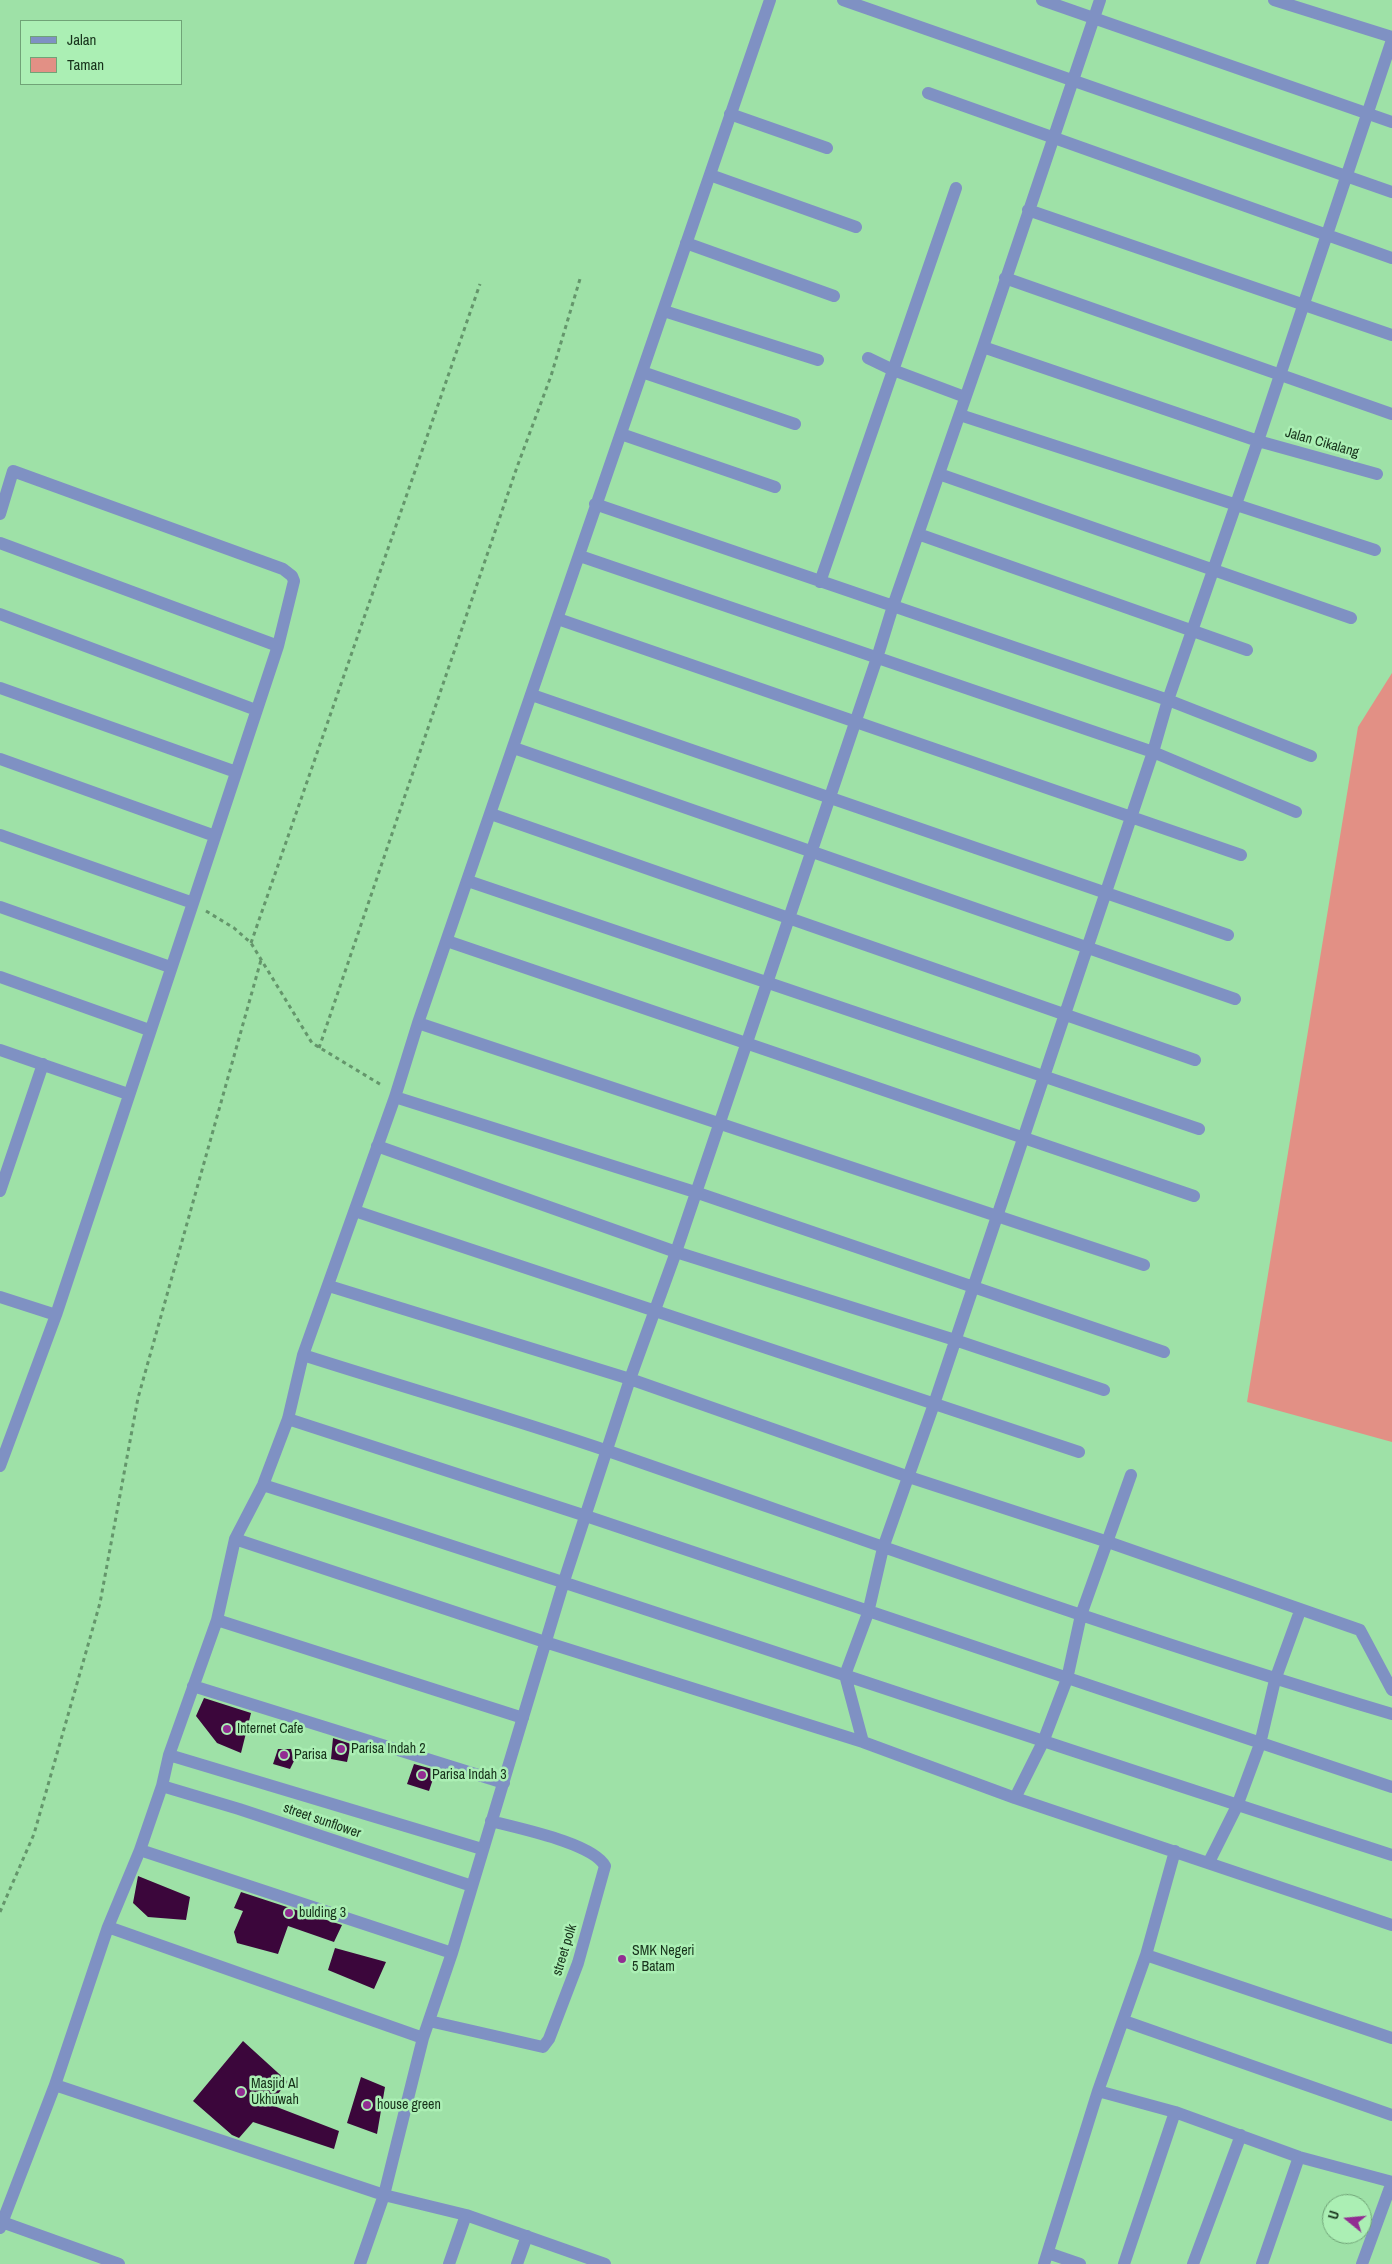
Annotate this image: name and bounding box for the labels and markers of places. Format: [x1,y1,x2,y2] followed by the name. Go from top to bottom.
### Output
[237,1721,303,1737] place label: Internet Cafe
[221,1723,233,1735] marker: Internet Cafe
[351,1741,426,1757] place label: Parisa Indah 2
[335,1743,347,1755] marker: Parisa Indah 2
[294,1747,327,1763] place label: Parisa
[278,1749,290,1761] marker: Parisa
[432,1767,507,1783] place label: Parisa Indah 3
[416,1769,428,1781] marker: Parisa Indah 3
[299,1905,346,1921] place label: bulding 3
[283,1907,295,1919] marker: bulding 3
[632,1943,695,1975] place label: SMK Negeri 5 Batam
[616,1953,628,1965] marker: SMK Negeri 5 Batam
[251,2076,299,2108] place label: Masjid Al Ukhuwah
[235,2086,247,2098] marker: Masjid Al Ukhuwah
[377,2097,441,2113] place label: house green
[361,2099,373,2111] marker: house green

